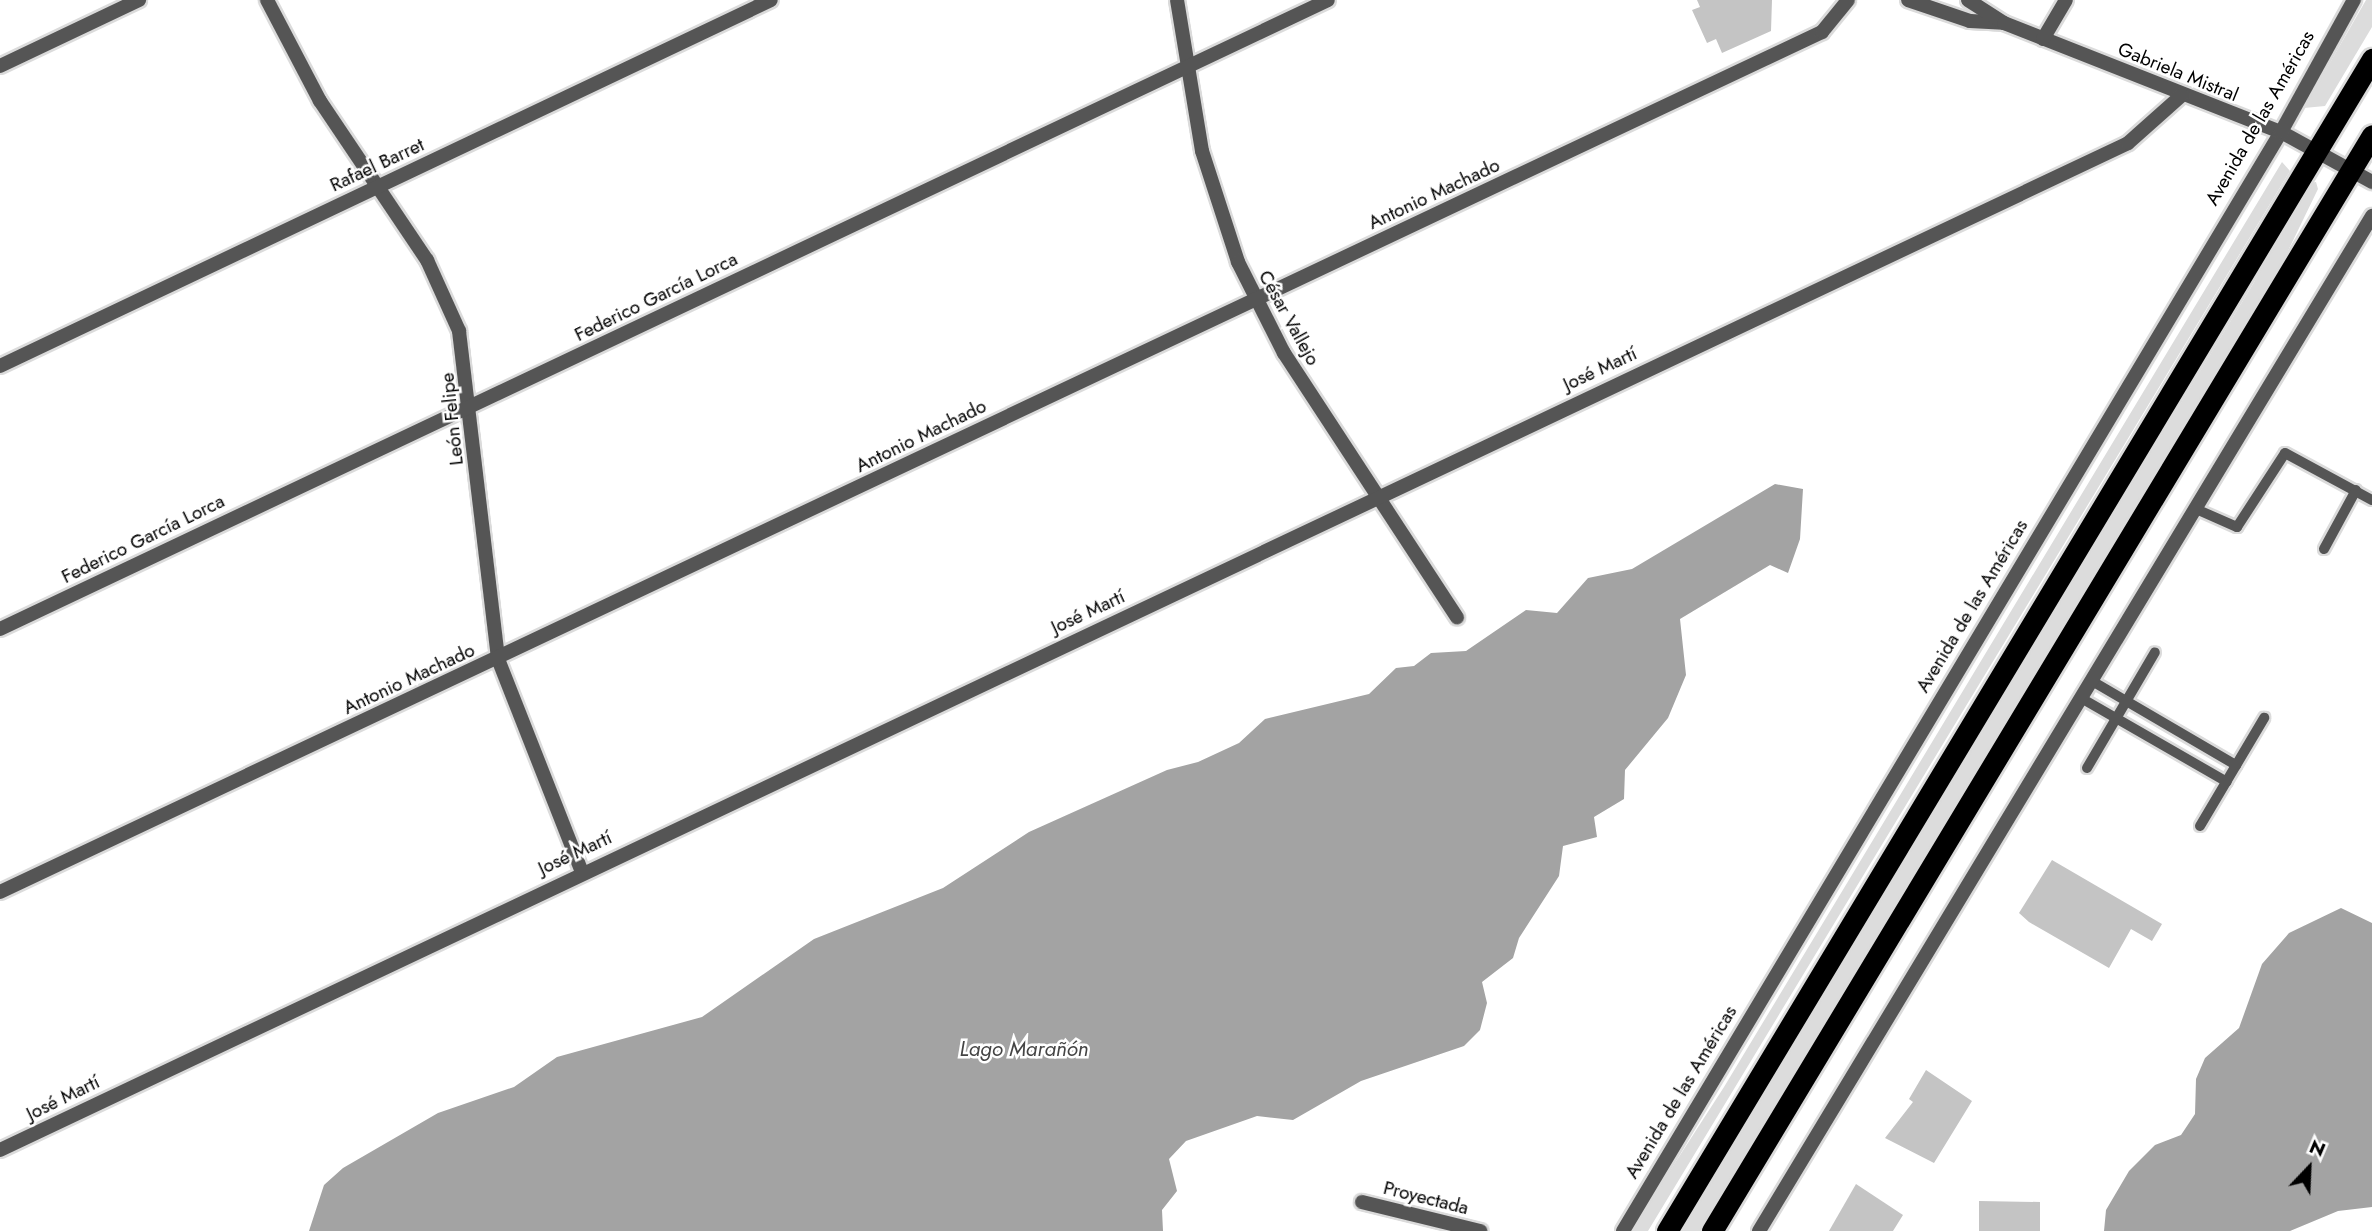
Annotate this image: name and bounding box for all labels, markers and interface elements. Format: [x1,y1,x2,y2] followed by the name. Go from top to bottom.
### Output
[2201,27,2319,209] street label: Avenida de las Américas
[2115,38,2241,106] street label: Gabriela Mistral
[326,133,428,197] street label: Rafael Barret
[1365,154,1503,234] street label: Antonio Machado
[571,248,741,346] street label: Federico García Lorca
[1254,266,1324,370] street label: César Vallejo
[1560,342,1640,396] street label: José Martí
[436,372,468,466] street label: León Felipe
[852,395,990,477] street label: Antonio Machado
[58,490,228,588] street label: Federico García Lorca
[1911,515,2033,697] street label: Avenida de las Américas
[1048,585,1128,639] street label: José Martí
[340,639,478,719] street label: Antonio Machado
[535,826,615,880] street label: José Martí
[1620,1001,1742,1183] street label: Avenida de las Américas
[959,1036,1089,1062] water label: Lago Marañón
[23,1071,103,1125] street label: José Martí
[2274,1133,2344,1203] north arrow
[2305,1133,2330,1164] text: N
[1381,1176,1471,1220] street label: Proyectada

